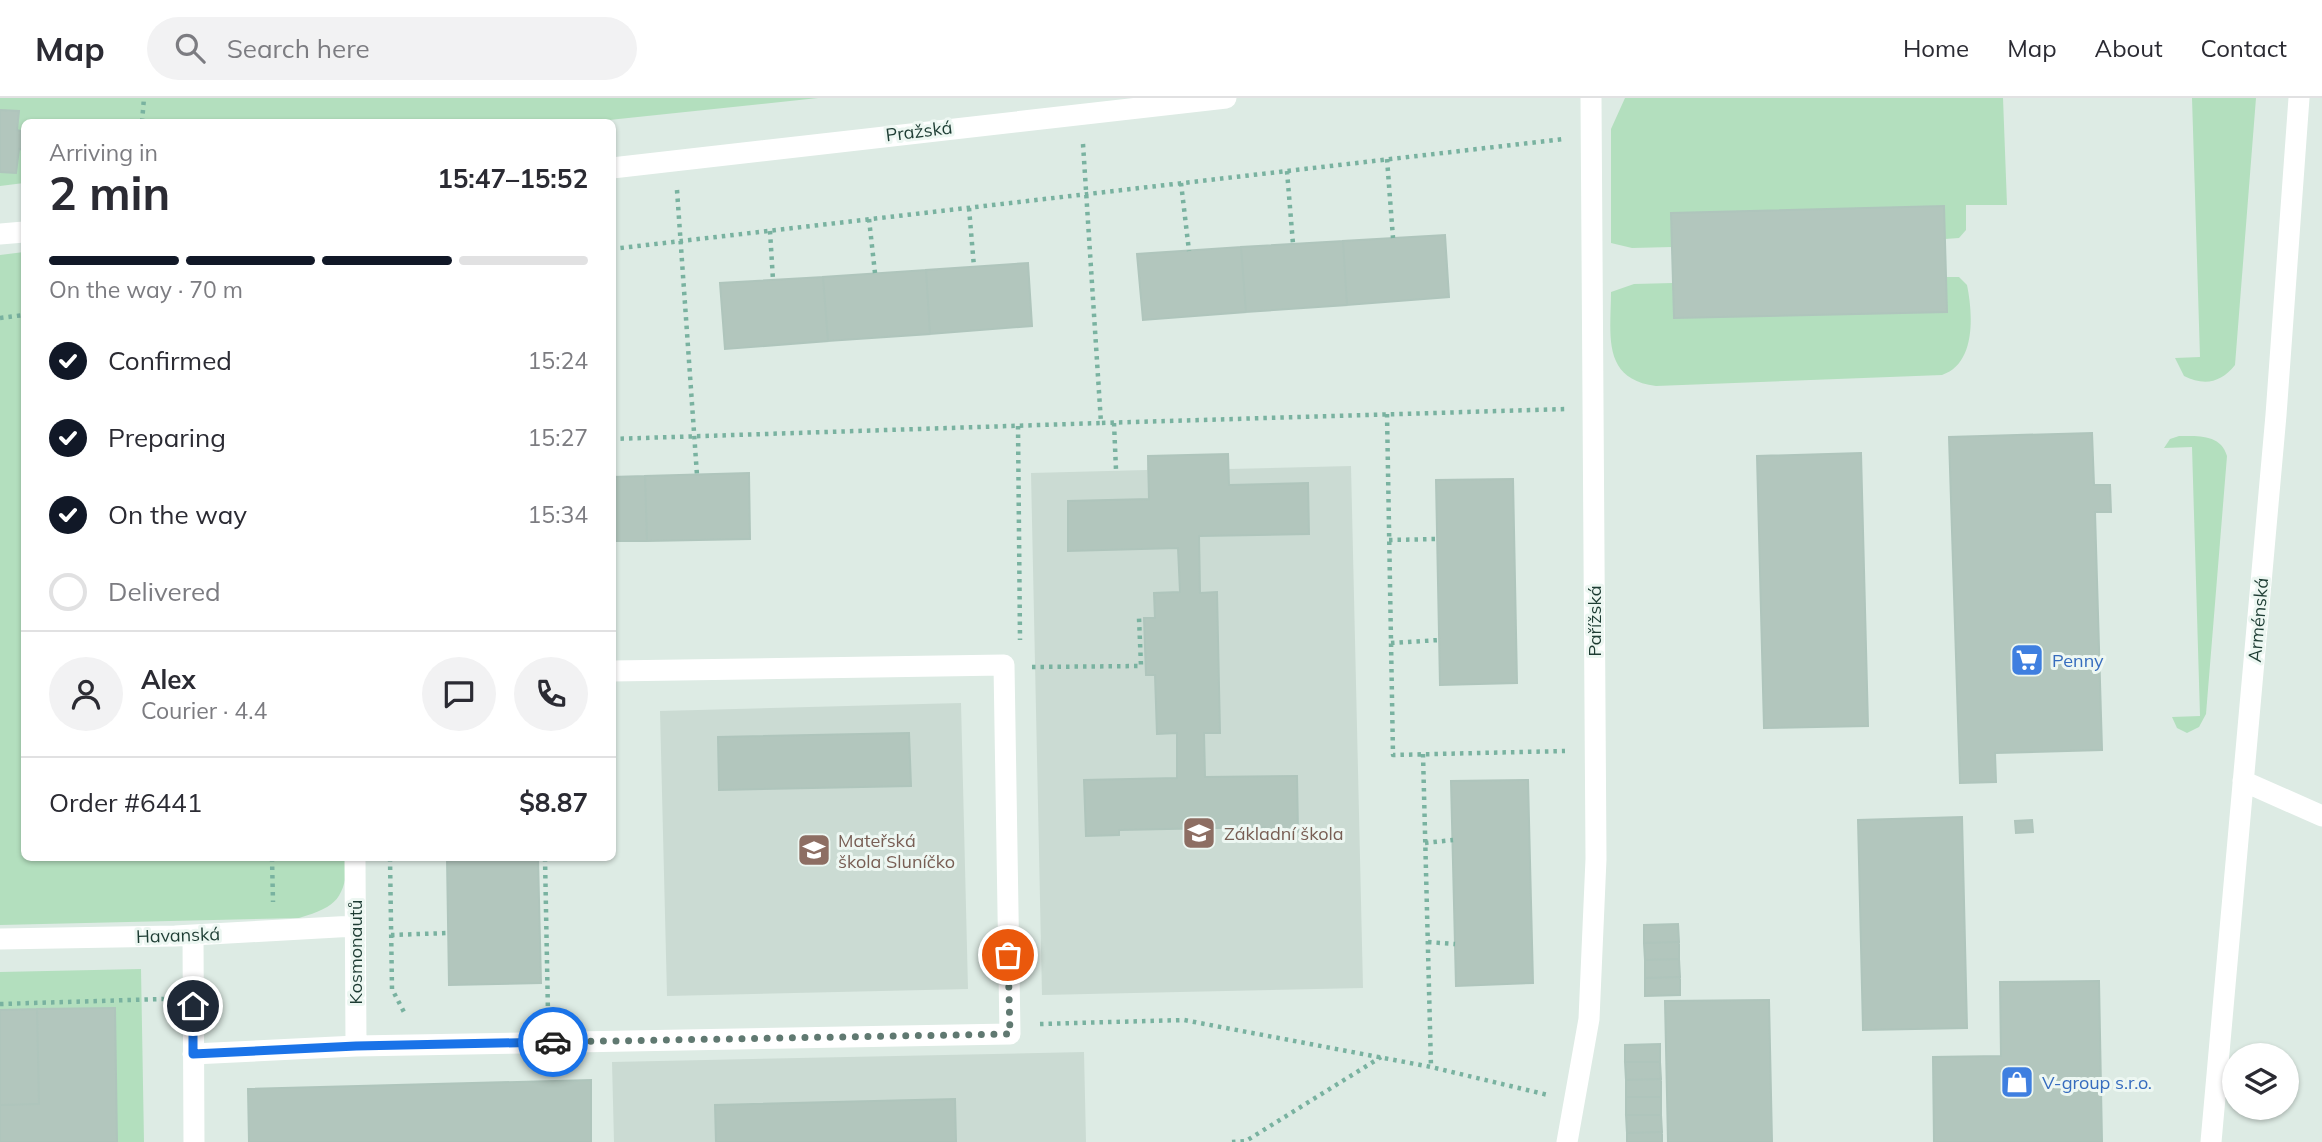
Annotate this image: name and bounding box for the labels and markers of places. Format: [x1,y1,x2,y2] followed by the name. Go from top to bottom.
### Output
[2008,641,2046,679] supermarket icon: Penny
[2052,649,2104,672] place label: Penny
[1180,814,1218,852] school or university icon: Základní škola
[1224,822,1344,845] place label: Základní škola
[838,829,955,873] place label: Mateřská škola Sluníčko
[795,831,833,869] school or university icon: Mateřská škola Sluníčko
[978,925,1038,985] pin
[163,976,223,1036] pin
[1998,1063,2036,1101] shop icon: V-group s.r.o.
[2042,1071,2152,1094] place label: V-group s.r.o.

